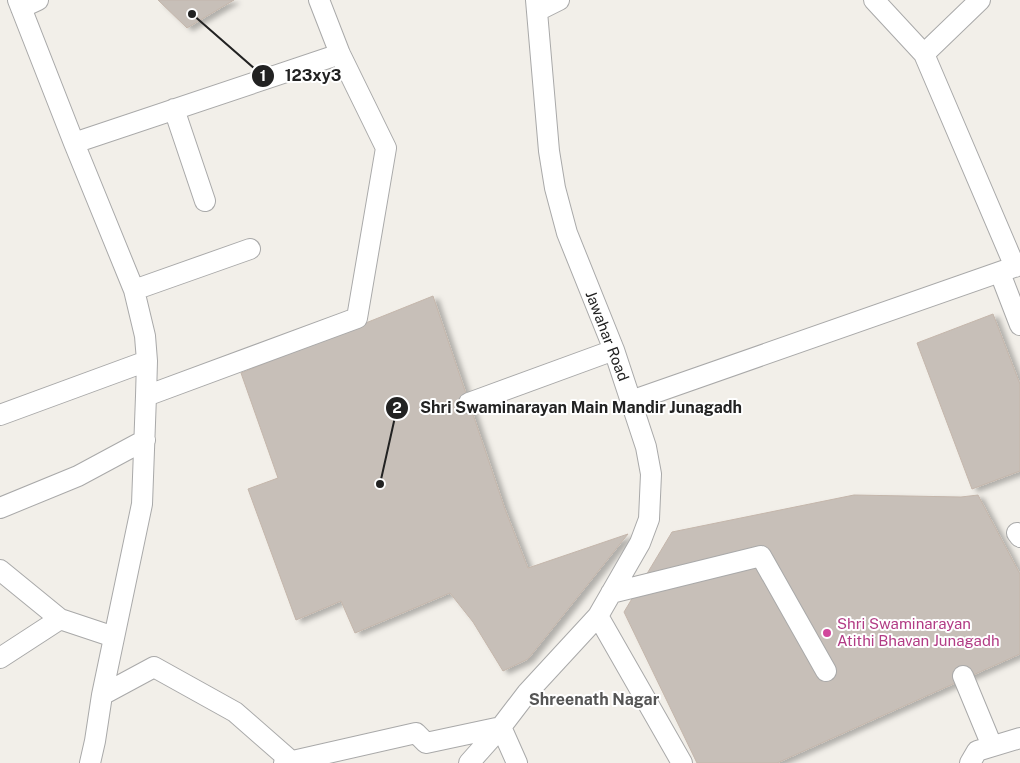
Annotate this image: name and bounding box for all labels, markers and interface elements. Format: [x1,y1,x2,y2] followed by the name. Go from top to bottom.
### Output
[250,60,352,91] callout: 123xy3
[285,66,341,85] text: 123xy3
[260,67,266,84] text: 1
[582,288,633,384] street label: Jawahar Road
[385,392,752,423] callout: Shri Swaminarayan Main Mandir Junagadh
[420,398,742,417] text: Shri Swaminarayan Main Mandir Junagadh
[392,399,402,416] text: 2
[837,615,1000,649] place label: Shri Swaminarayan Atithi Bhavan Junagadh
[821,627,833,639] marker: Shri Swaminarayan Atithi Bhavan Junagadh
[529,690,660,709] district label: Shreenath Nagar

